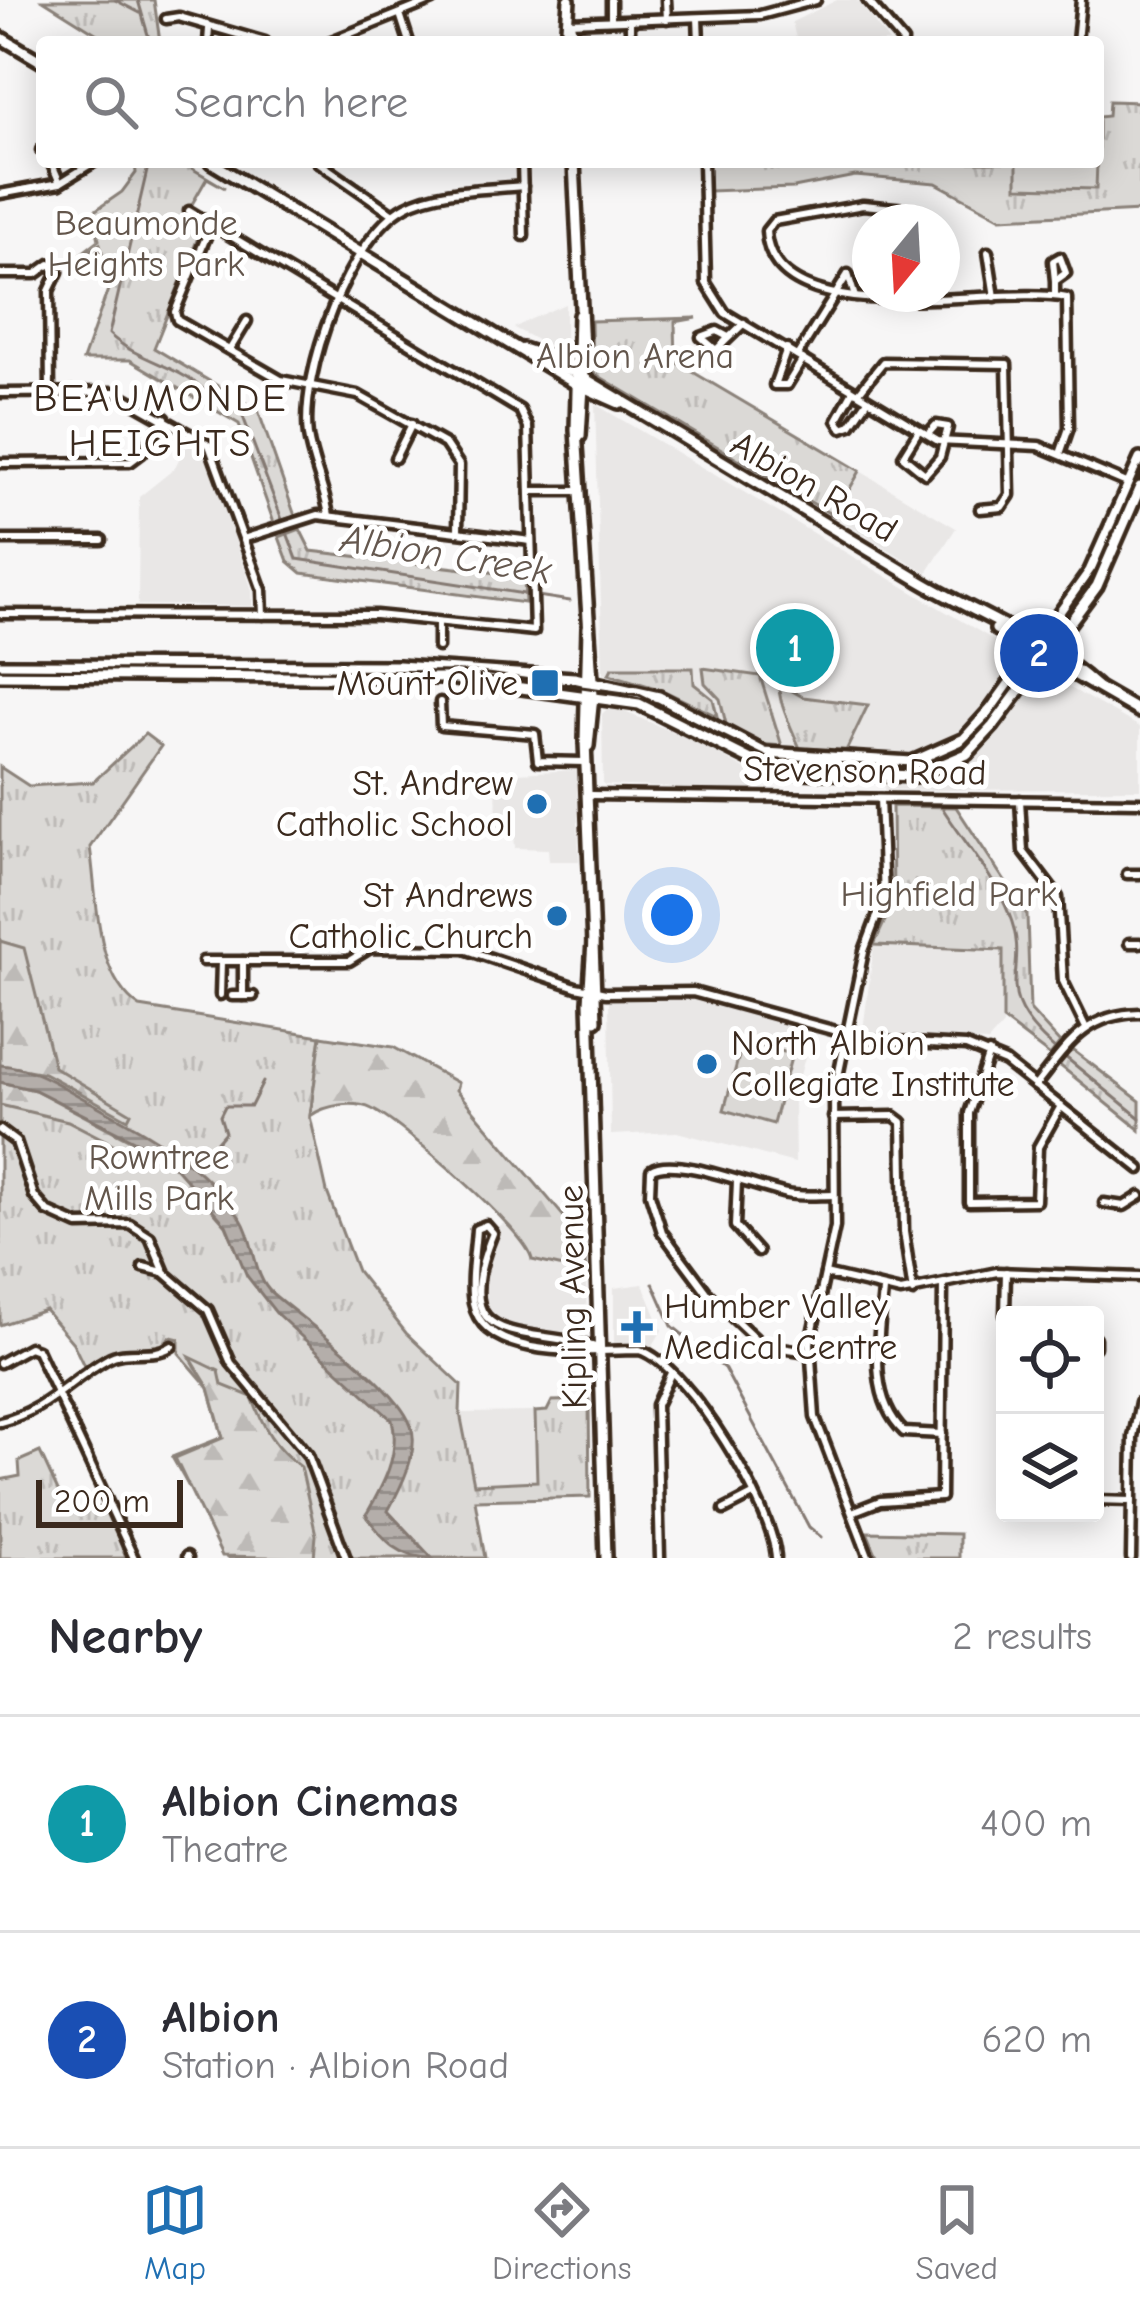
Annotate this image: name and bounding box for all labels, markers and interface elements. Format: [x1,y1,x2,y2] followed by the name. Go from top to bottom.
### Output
[36,36,1104,168] search box
[78,69,144,135] icon: search
[174,76,408,128] text: Search here
[48,203,245,285] park label: Beaumonde Heights Park
[852,204,960,312] north arrow
[536,336,734,377] park label: Albion Arena
[33,376,289,466] district label: BEAUMONDE HEIGHTS
[724,423,904,551] street label: Albion Road
[336,516,556,594] water label: Albion Creek
[756,603,834,693] pin: 1
[1000,608,1078,698] pin: 2
[337,663,518,704] place label: Mount Olive
[529,667,561,699] marker: Mount Olive
[743,748,987,794] street label: Stevenson Road
[276,763,513,845] place label: St. Andrew Catholic School
[524,791,550,817] marker: St. Andrew Catholic School
[841,874,1058,915] park label: Highfield Park
[289,875,533,957] place label: St Andrews Catholic Church
[642,885,702,945] your location
[544,903,570,929] marker: St Andrews Catholic Church
[731,1023,1015,1105] place label: North Albion Collegiate Institute
[694,1051,720,1077] marker: North Albion Collegiate Institute
[84,1137,235,1219] park label: Rowntree Mills Park
[551,1185,595,1409] street label: Kipling Avenue
[664,1286,897,1368] place label: Humber Valley Medical Centre
[996,1306,1104,1522] map controls
[996,1306,1104,1414] button: locate
[621,1311,653,1343] marker: Humber Valley Medical Centre
[996,1414,1104,1522] button: layers
[36,1474,183,1527] scale bar
[54,1482,150,1520] text: 200 m
[48,1607,202,1666] text: Nearby
[952,1614,1092,1659] text: 2 results
[162,1775,458,1827] text: Albion Cinemas
[79,1801,95,1846] text: 1
[980,1801,1092,1846] text: 400 m
[162,1827,288,1872] text: Theatre
[162,1991,280,2043] text: Albion
[77,2017,97,2062] text: 2
[981,2017,1092,2062] text: 620 m
[162,2043,509,2088] text: Station · Albion Road
[142,2177,208,2287] tab: Map
[492,2177,632,2287] tab: Directions
[916,2177,998,2287] tab: Saved

